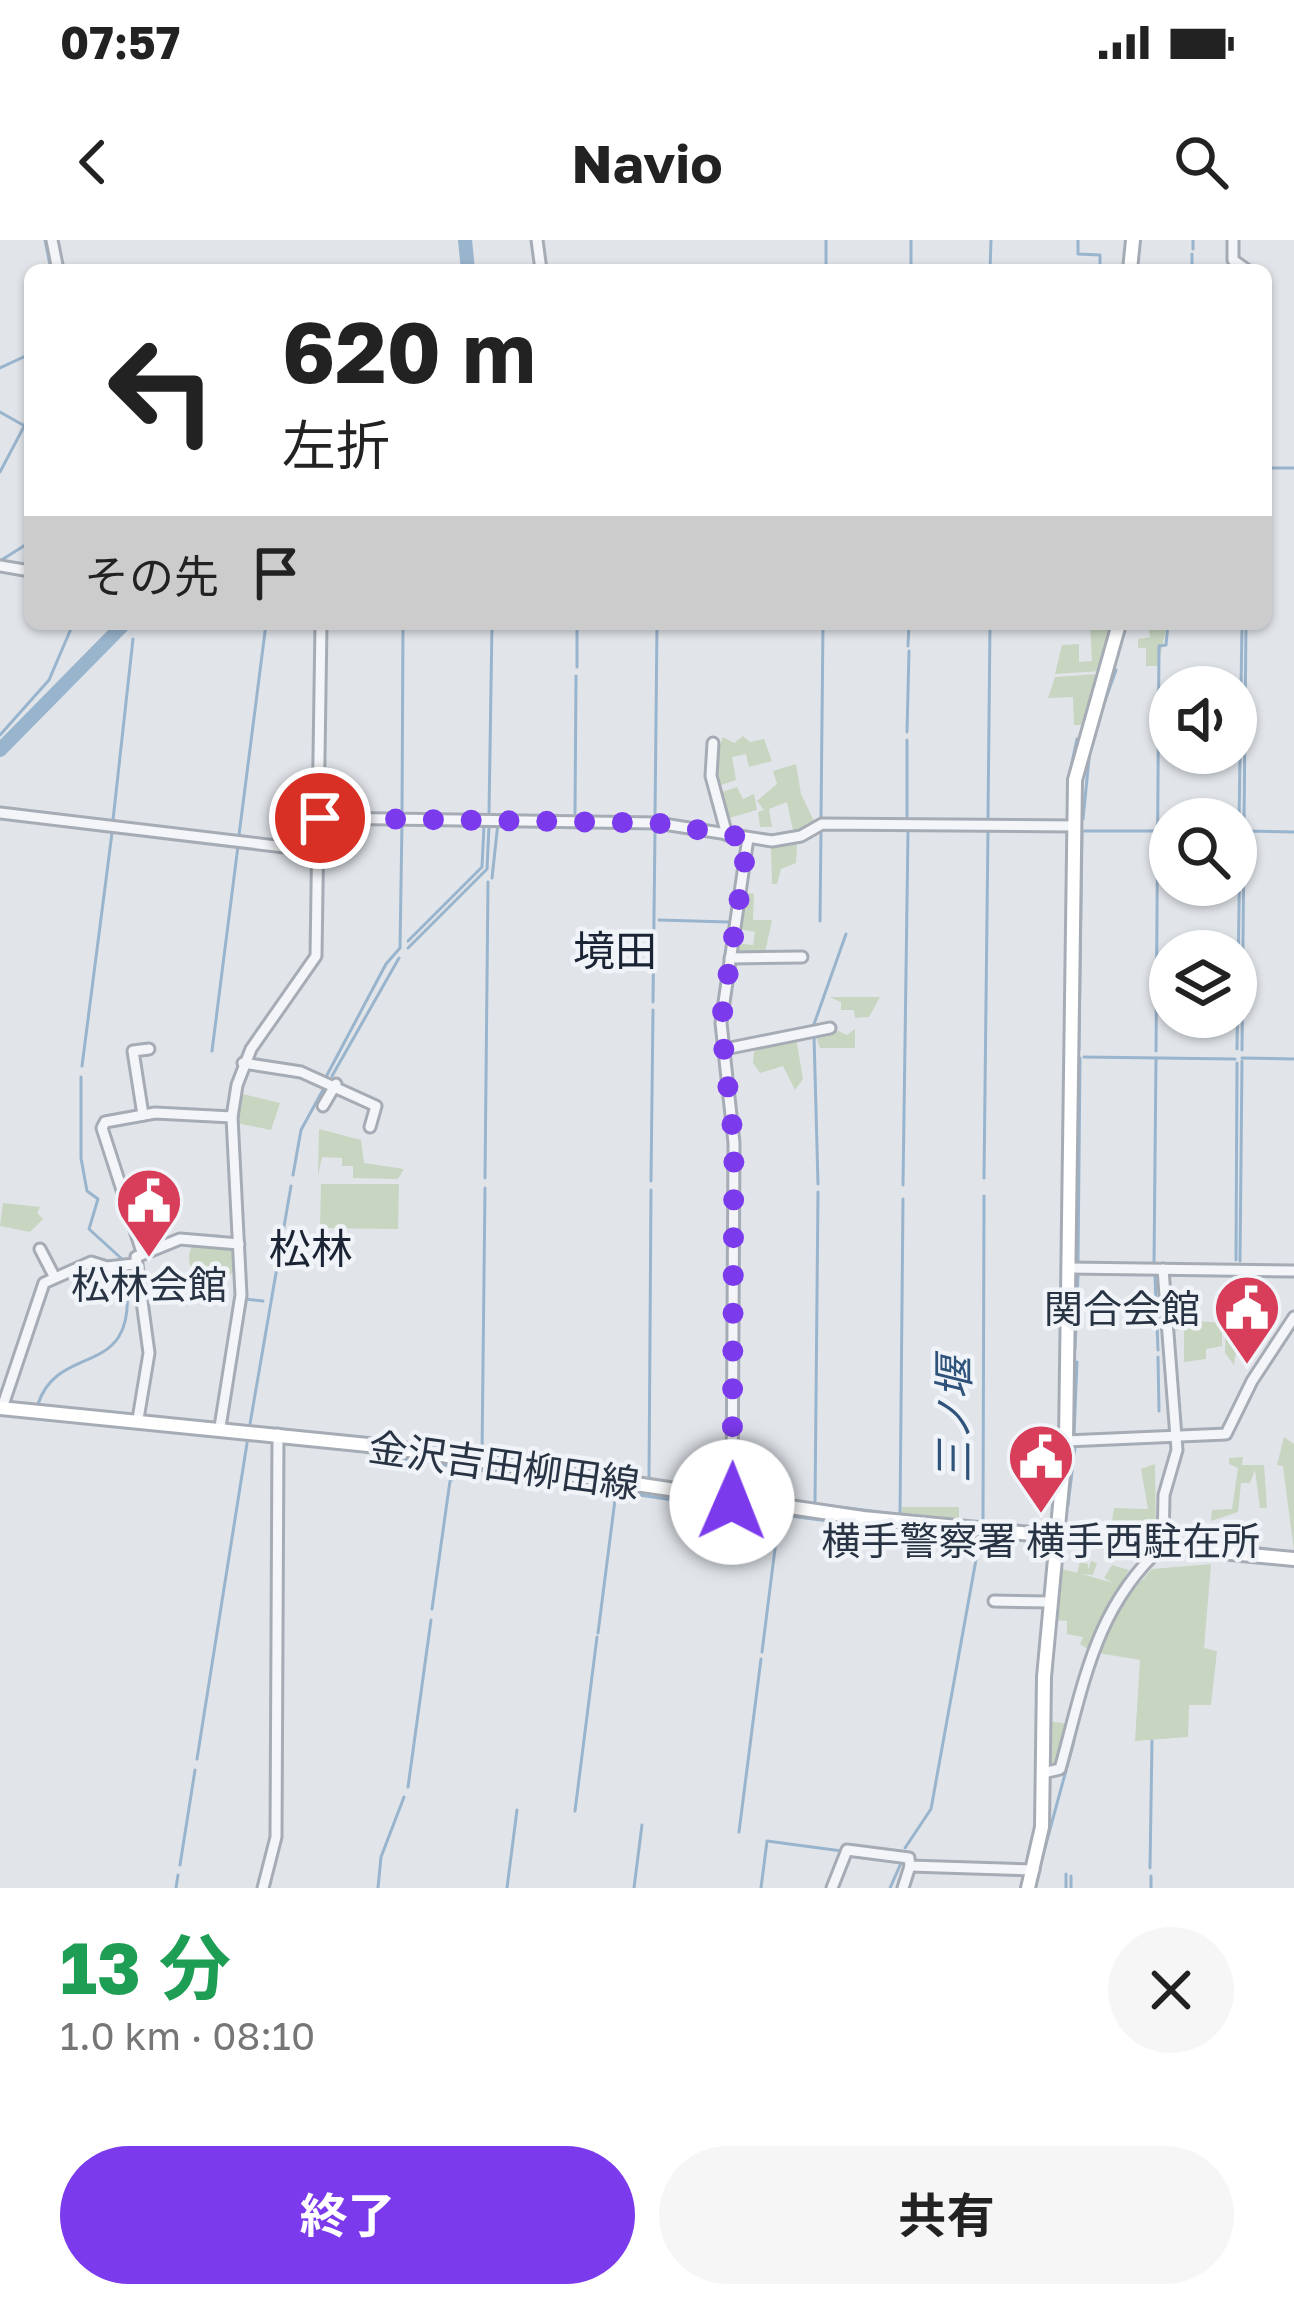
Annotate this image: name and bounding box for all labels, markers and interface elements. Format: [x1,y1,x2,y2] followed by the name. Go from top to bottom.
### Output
[60,15,180,69] text: 07:57
[60,129,126,195] icon: back
[1168,129,1234,195] icon: search
[571,130,723,195] text: Navio
[282,301,536,401] text: 620 m
[84,312,240,468] icon: left
[282,412,390,477] text: 左折
[243,540,309,606] icon: arrive
[84,549,219,603] text: その先
[1149,666,1257,1038] map controls
[1149,666,1257,774] button: sound
[269,767,371,869] pin
[287,785,353,851] icon: arrive
[1149,798,1257,906] button: search
[573,925,657,975] district label: 境田
[1149,930,1257,1038] button: layers
[114,1166,184,1260] public building icon: 松林会館
[269,1223,353,1273] district label: 松林
[71,1261,227,1308] place label: 松林会館
[1212,1273,1282,1367] public building icon: 関合会館
[1044,1285,1200,1332] place label: 関合会館
[928,1350,978,1483] water label: 三ノ堰
[1006,1422,1076,1516] public building icon: 横手警察署 横手西駐在所
[366,1423,642,1507] street label: 金沢吉田柳田線
[669,1439,795,1565] position arrow
[822,1517,1260,1564] place label: 横手警察署 横手西駐在所
[60,1923,231,2010] text: 13 分
[1108,1927,1234,2053] button: close
[60,2012,315,2059] text: 1.0 km · 08:10
[60,2146,635,2284] button: 終了
[659,2146,1234,2284] button: 共有

